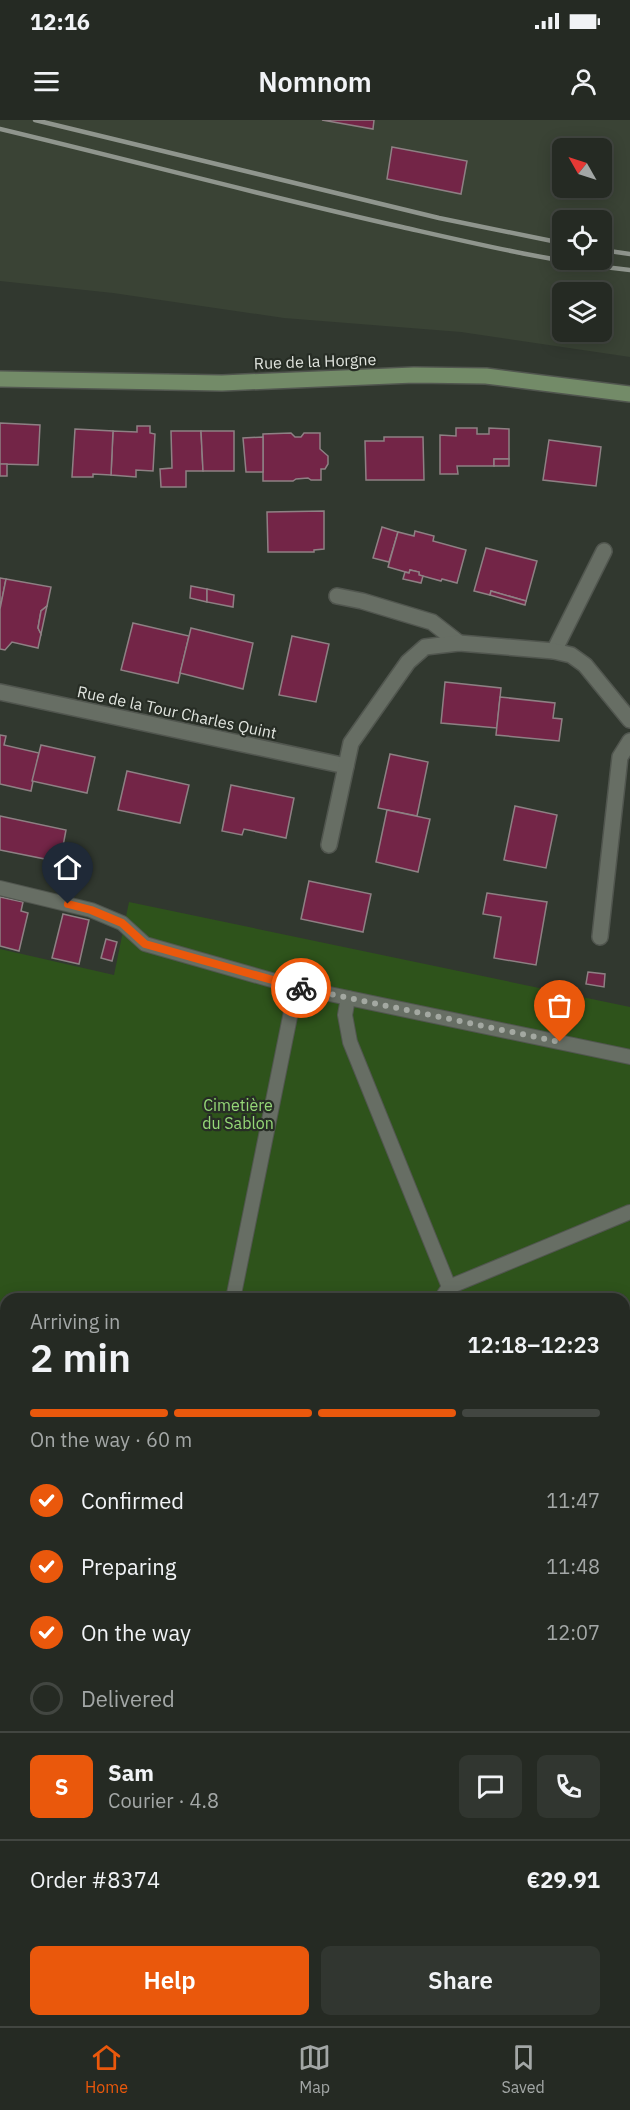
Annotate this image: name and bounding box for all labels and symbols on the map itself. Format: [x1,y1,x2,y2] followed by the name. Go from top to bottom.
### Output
[552,138,612,198] north arrow
[253,349,377,373] street label: Rue de la Horgne
[75,681,279,743] street label: Rue de la Tour Charles Quint
[42,842,93,904] pin
[271,958,331,1018] courier
[534,980,585,1042] pin
[202,1095,274,1133] park label: Cimetière du Sablon

